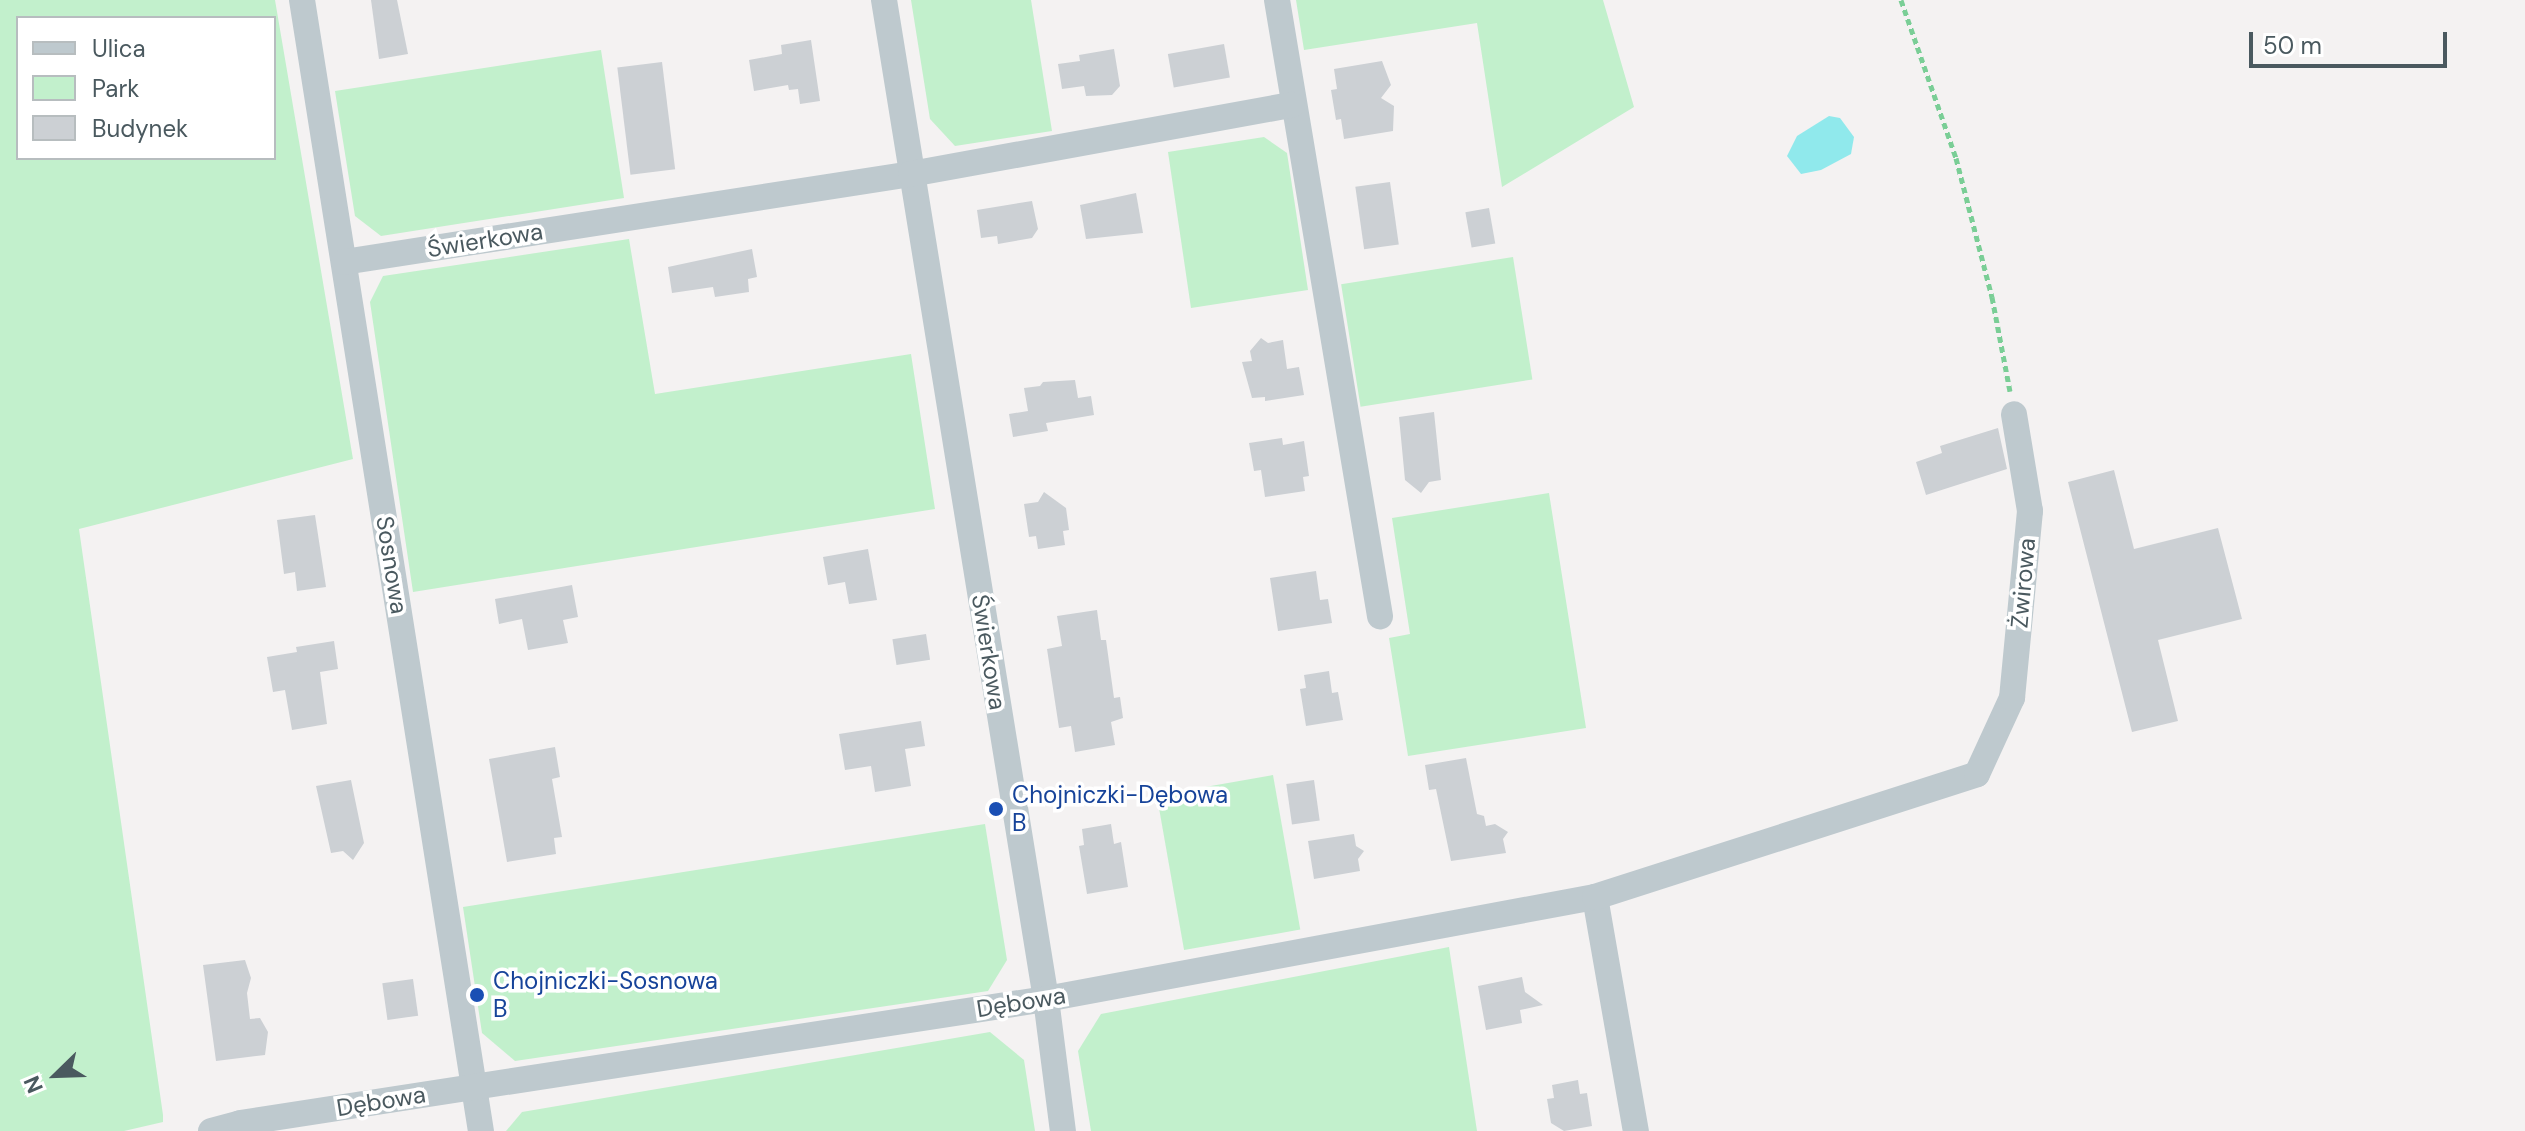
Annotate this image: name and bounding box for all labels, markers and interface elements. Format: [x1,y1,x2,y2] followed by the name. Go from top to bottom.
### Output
[16,16,276,160] legend
[2253,16,2451,66] scale bar
[2263,30,2322,61] text: 50 m
[92,33,146,64] text: Ulica
[92,73,139,104] text: Park
[92,113,188,144] text: Budynek
[425,217,545,263] street label: Świerkowa
[370,514,414,616] street label: Sosnowa
[2005,537,2041,629] street label: Żwirowa
[966,592,1012,712] street label: Świerkowa
[1012,781,1228,837] place label: Chojniczki-Dębowa B
[987,800,1005,818] marker: Chojniczki-Dębowa B
[493,967,718,1023] place label: Chojniczki-Sosnowa B
[974,981,1068,1023] street label: Dębowa
[468,986,486,1004] marker: Chojniczki-Sosnowa B
[16,1035,96,1115] north arrow
[17,1072,50,1098] text: N
[334,1080,428,1122] street label: Dębowa

